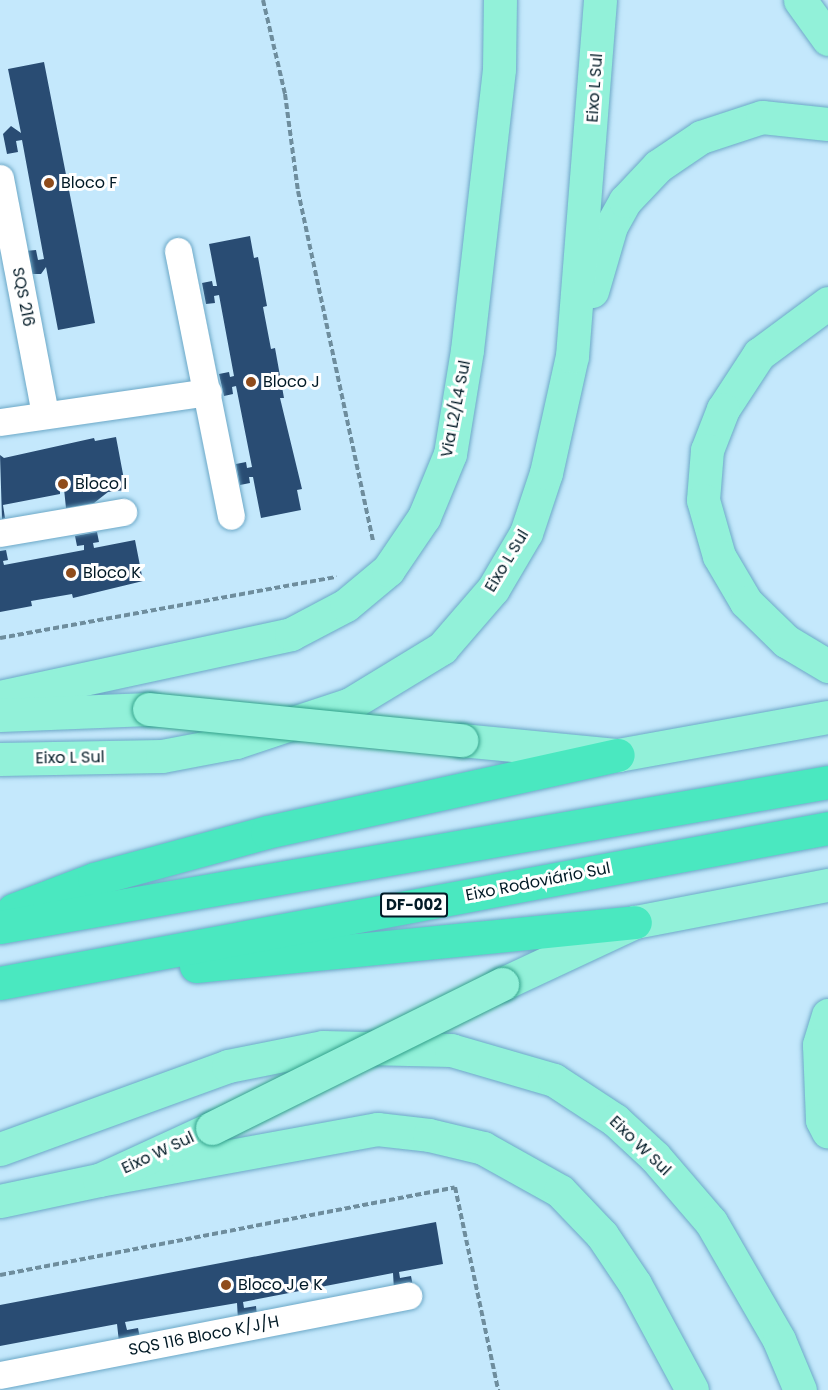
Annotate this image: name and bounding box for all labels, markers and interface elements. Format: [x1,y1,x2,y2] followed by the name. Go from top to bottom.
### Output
[583,53,607,123] street label: Eixo L Sul
[61,173,117,193] place label: Bloco F
[42,176,56,190] marker: Bloco F
[8,266,38,328] street label: SQS 216
[437,359,475,459] street label: Via L2/L4 Sul
[263,372,320,392] place label: Bloco J
[244,375,258,389] marker: Bloco J
[75,474,127,494] place label: Bloco I
[56,477,70,491] marker: Bloco I
[481,526,533,596] street label: Eixo L Sul
[83,563,141,583] place label: Bloco K
[64,566,78,580] marker: Bloco K
[35,748,105,768] street label: Eixo L Sul
[464,859,612,905] street label: Eixo Rodoviário Sul
[380,893,448,917] road number: DF-002
[605,1112,675,1180] street label: Eixo W Sul
[119,1128,197,1178] street label: Eixo W Sul
[238,1275,323,1295] place label: Bloco J e K
[219,1278,233,1292] marker: Bloco J e K
[127,1312,281,1360] street label: SQS 116 Bloco K/J/H

